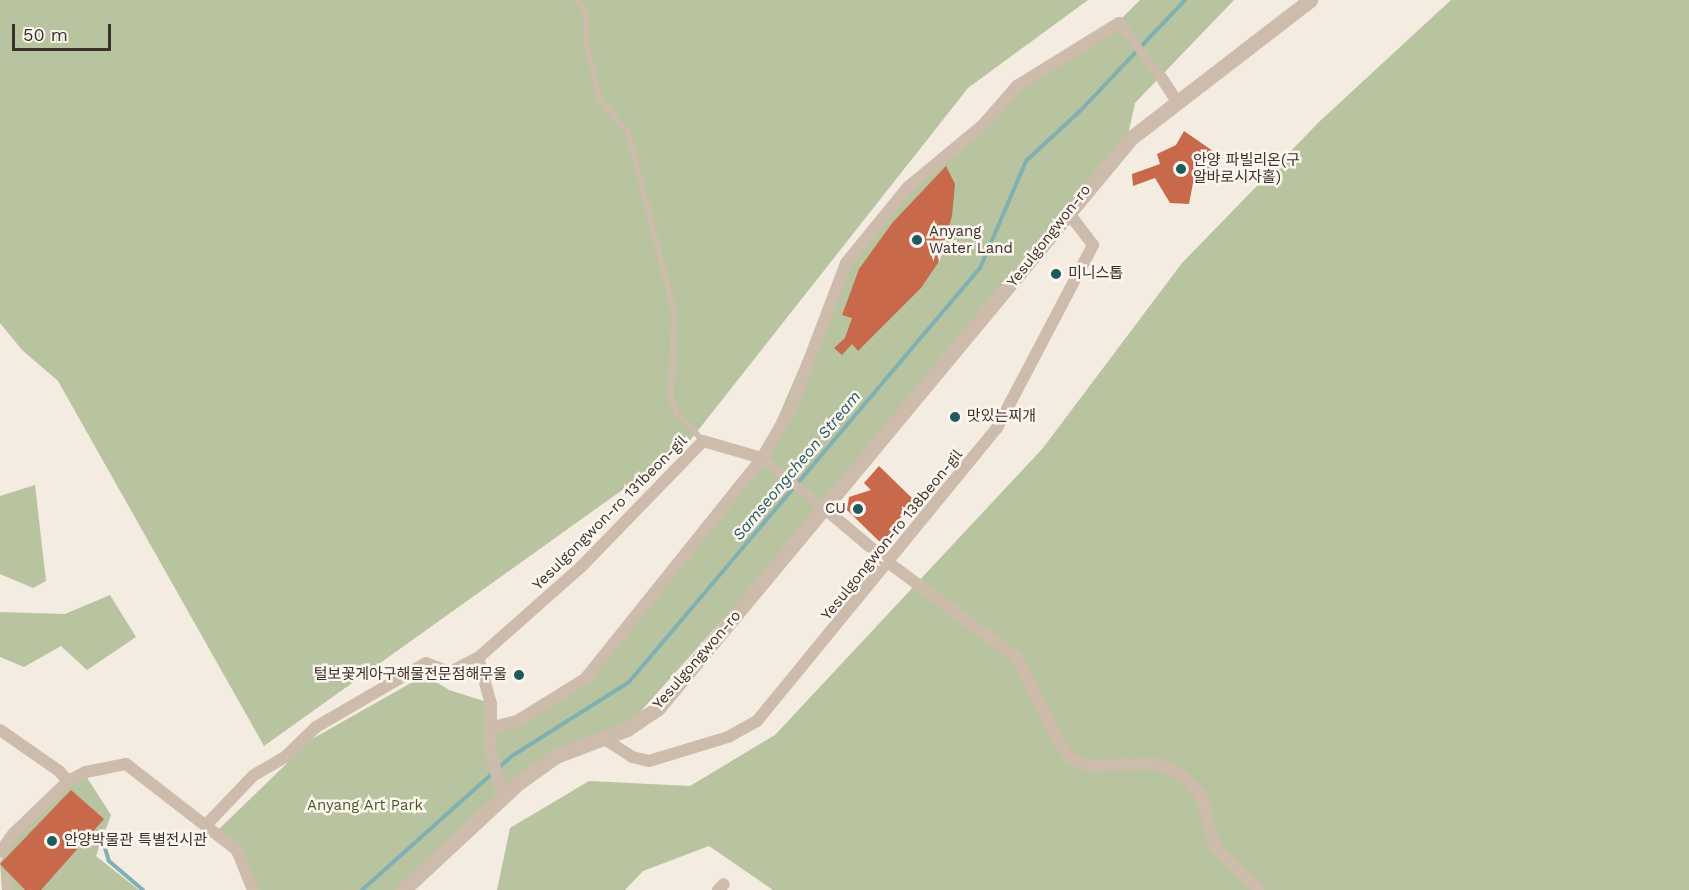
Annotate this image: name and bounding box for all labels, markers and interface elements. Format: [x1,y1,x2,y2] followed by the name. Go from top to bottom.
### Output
[15,12,114,50] scale bar
[23,24,68,45] text: 50 m
[1193,151,1300,186] place label: 안양 파빌리온(구 알바로시자홀)
[1174,162,1188,176] marker: 안양 파빌리온(구 알바로시자홀)
[1003,181,1095,291] street label: Yesulgongwon-ro
[929,222,1013,257] place label: Anyang Water Land
[910,233,924,247] marker: Anyang Water Land
[1068,265,1123,283] place label: 미니스톱
[1049,267,1063,281] marker: 미니스톱
[729,387,865,545] water label: Samseongcheon Stream
[967,408,1036,426] place label: 맛있는찌개
[948,410,962,424] marker: 맛있는찌개
[529,432,691,594] street label: Yesulgongwon-ro 131beon-gil
[817,446,967,624] street label: Yesulgongwon-ro 138beon-gil
[825,500,846,518] place label: CU
[851,502,865,516] marker: CU
[649,607,745,713] street label: Yesulgongwon-ro
[314,666,507,684] place label: 털보꽃게아구해물전문점해무울
[512,668,526,682] marker: 털보꽃게아구해물전문점해무울
[307,797,423,815] park label: Anyang Art Park
[64,832,207,850] place label: 안양박물관 특별전시관
[45,834,59,848] marker: 안양박물관 특별전시관

